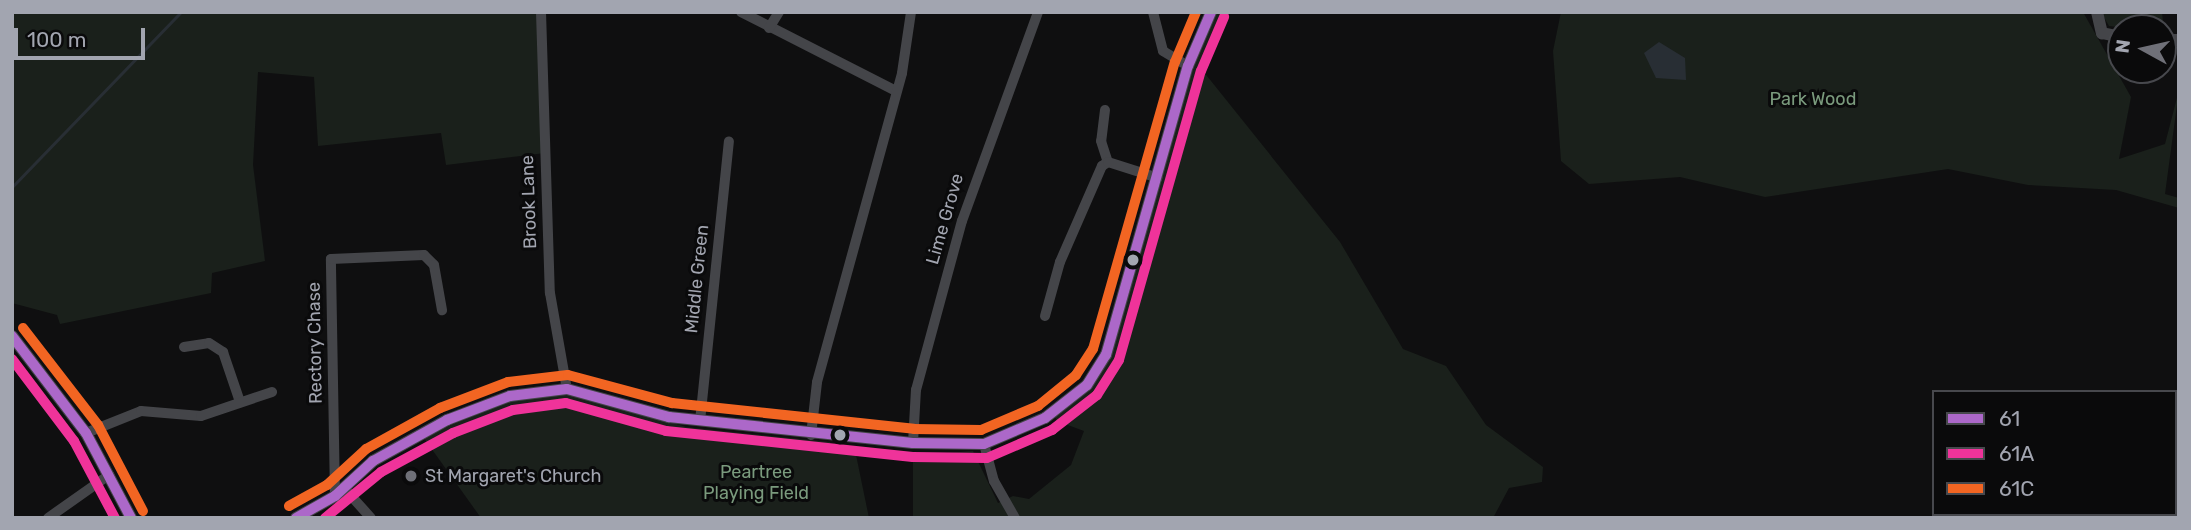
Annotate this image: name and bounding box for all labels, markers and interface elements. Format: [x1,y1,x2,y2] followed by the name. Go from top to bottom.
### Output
[18,14,149,58] scale bar
[2107,14,2177,84] north arrow
[27,27,86,52] text: 100 m
[2110,38,2135,55] text: N
[1769,88,1857,110] park label: Park Wood
[517,155,541,249] street label: Brook Lane
[922,171,968,267] street label: Lime Grove
[681,224,713,334] street label: Middle Green
[1126,253,1140,267] unlabelled marker
[303,282,327,404] street label: Rectory Chase
[1932,390,2177,516] legend
[1999,406,2020,431] text: 61
[833,428,847,442] unlabelled marker
[1999,441,2034,466] text: 61A
[703,462,809,504] park label: Peartree Playing Field
[425,465,601,487] place label: St Margaret's Church
[403,468,419,484] marker: St Margaret's Church
[1999,476,2034,501] text: 61C

